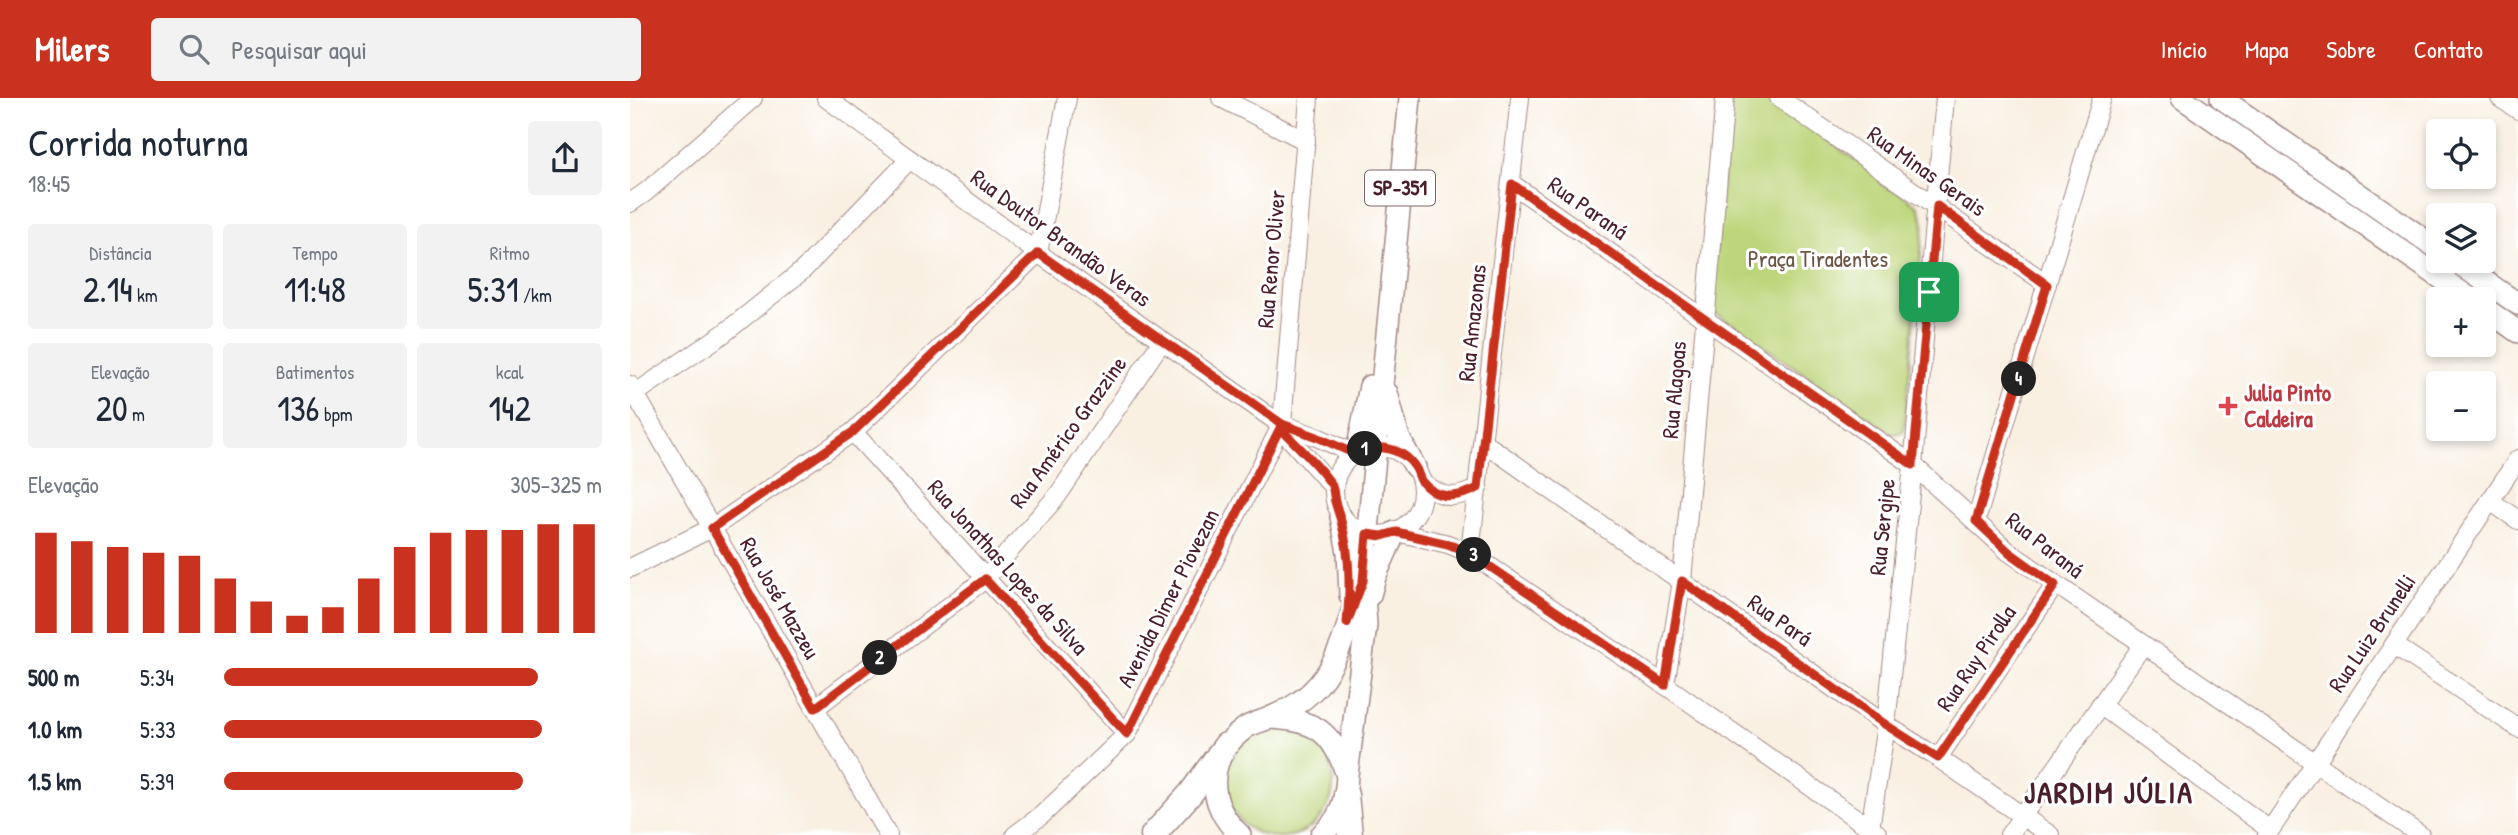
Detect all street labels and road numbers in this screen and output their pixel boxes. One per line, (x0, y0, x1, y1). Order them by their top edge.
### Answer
street label: Rua Minas Gerais (1862, 118, 1993, 223)
street label: Rua Doutor Brandão Veras (965, 162, 1158, 314)
street label: Rua Paraná (1542, 169, 1635, 246)
road number: SP-351 (1365, 170, 1435, 206)
street label: Rua Renor Oliver (1249, 188, 1292, 329)
street label: Rua Amazonas (1450, 263, 1493, 383)
street label: Rua Alagoas (1654, 340, 1693, 440)
street label: Rua Américo Grazzine (1002, 349, 1133, 514)
street label: Rua Jonathas Lopes da Silva (921, 472, 1096, 661)
street label: Rua Sergipe (1861, 477, 1902, 577)
street label: Avenida Dimer Piovezan (1109, 503, 1226, 692)
street label: Rua Paraná (2000, 504, 2091, 585)
street label: Rua José Mazzeu (733, 531, 828, 664)
street label: Rua Luiz Brunelli (2321, 568, 2423, 698)
street label: Rua Pará (1742, 586, 1819, 653)
street label: Rua Ruy Pirolla (1929, 599, 2023, 717)

